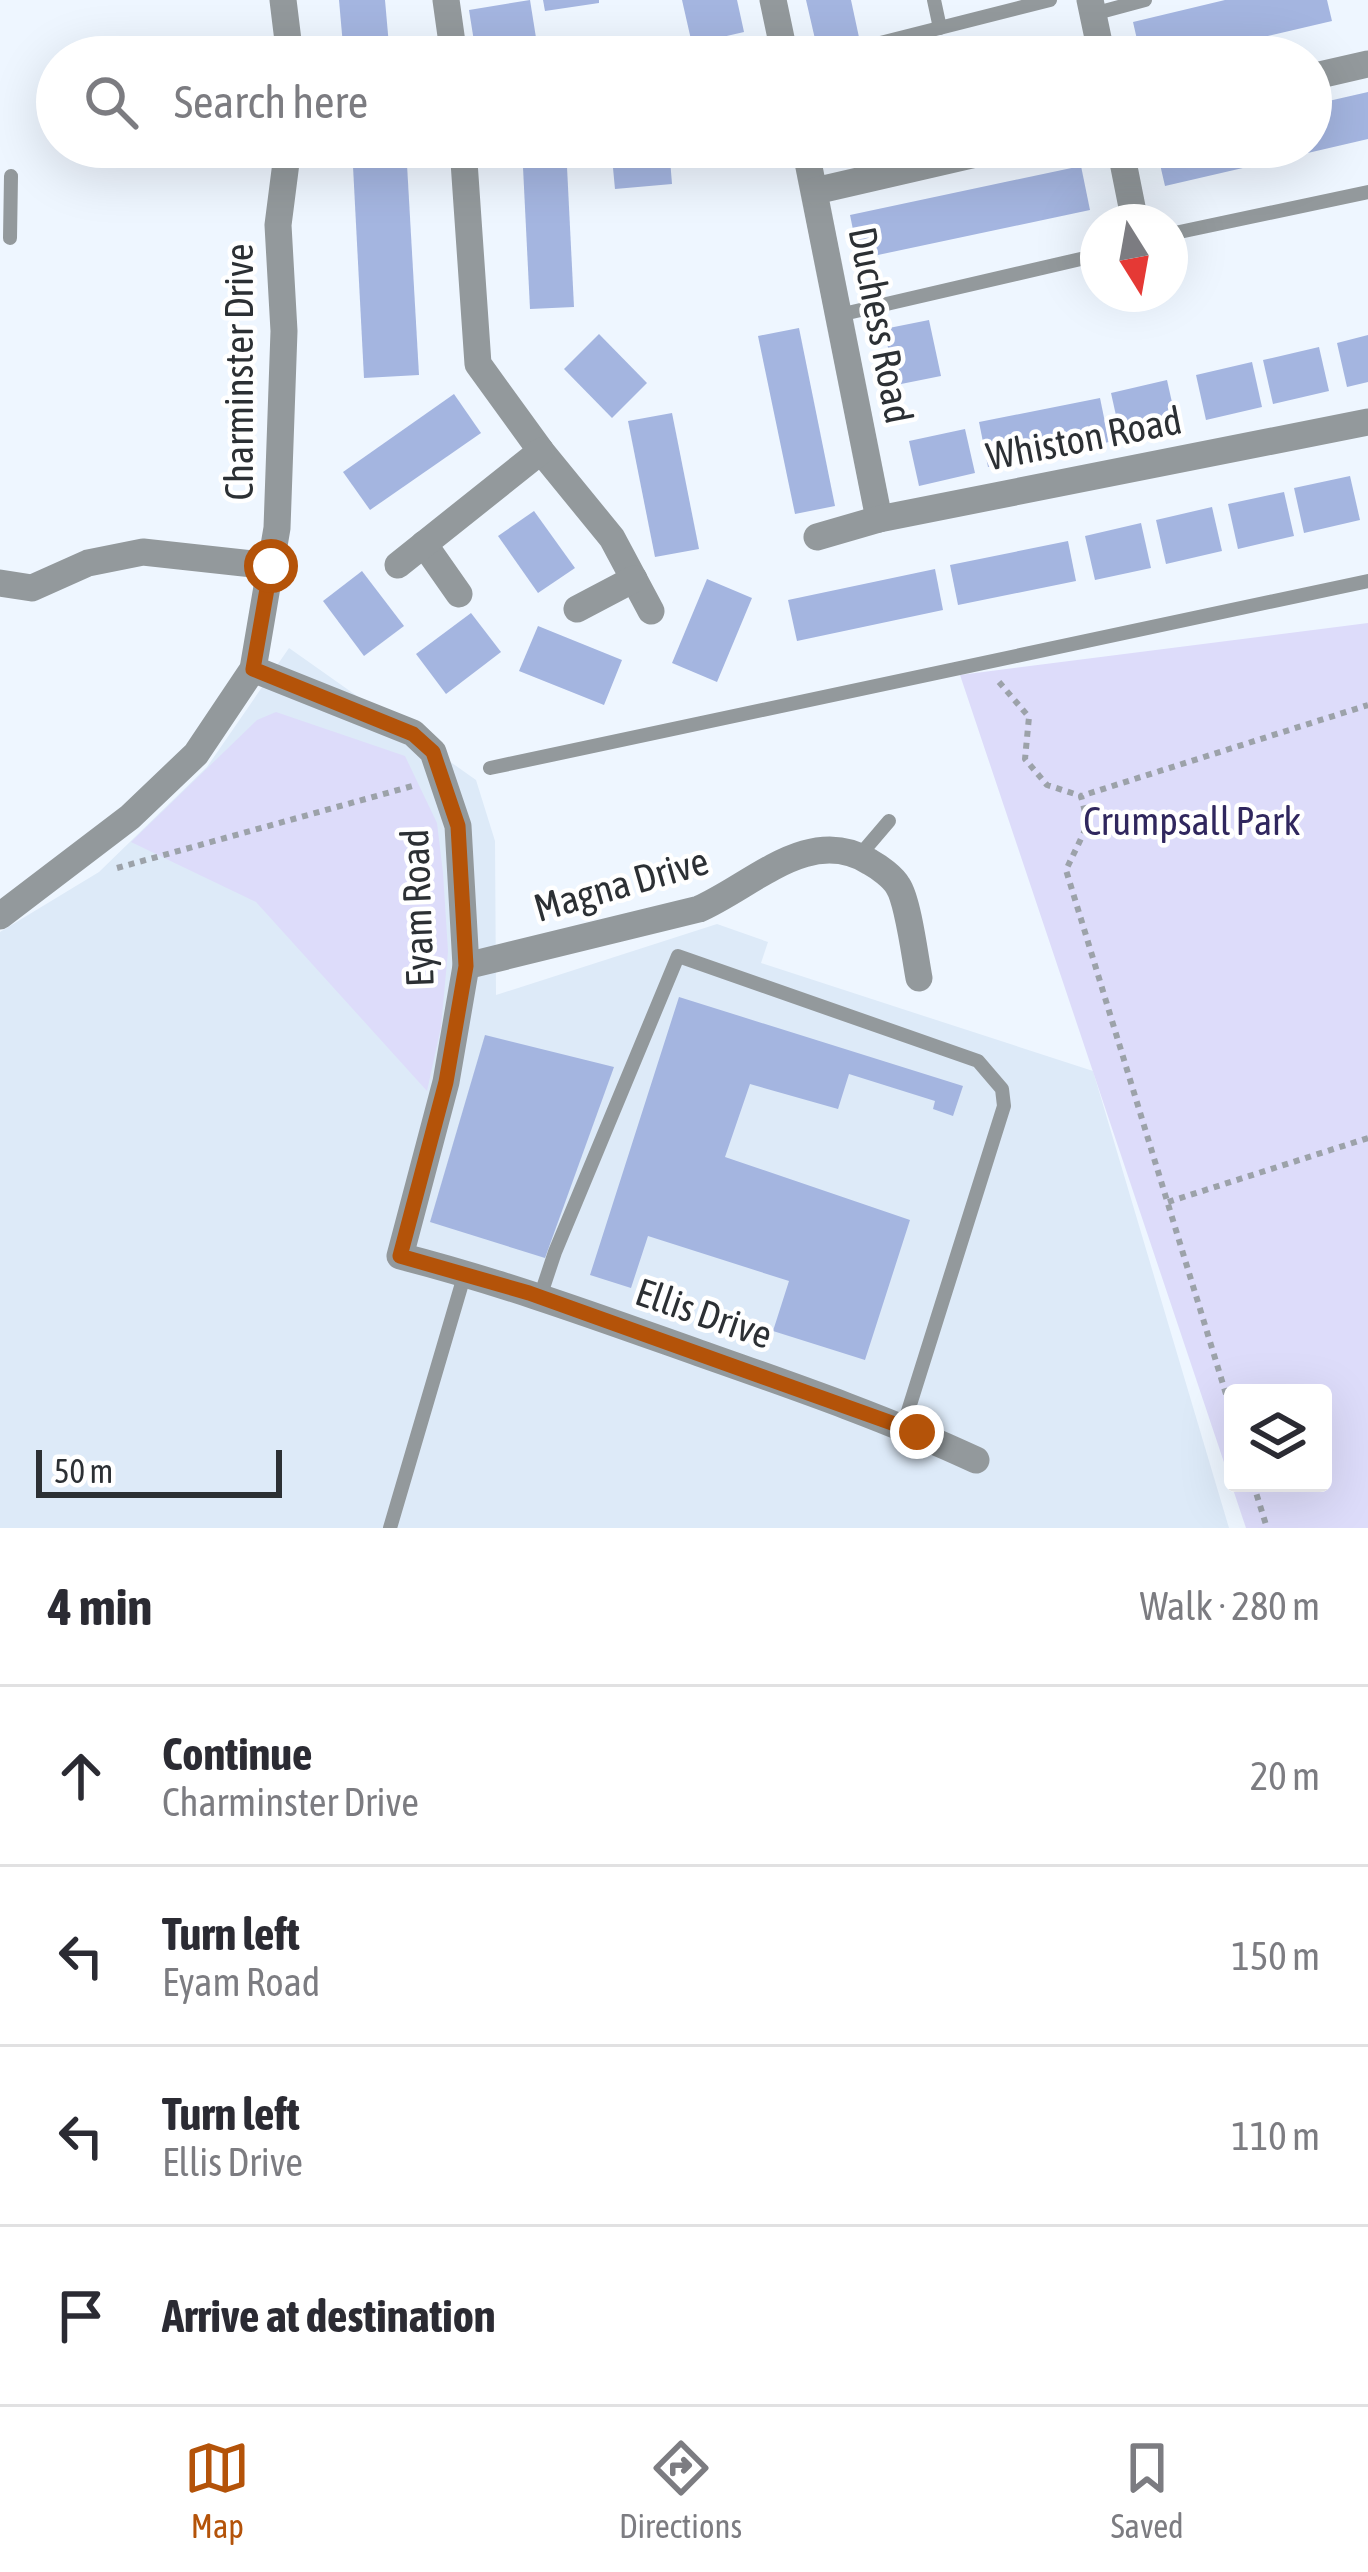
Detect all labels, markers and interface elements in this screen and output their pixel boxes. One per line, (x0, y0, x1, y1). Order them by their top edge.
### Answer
search box (36, 36, 1332, 168)
icon: search (78, 69, 144, 135)
text: Search here (174, 76, 368, 128)
north arrow (1080, 204, 1188, 312)
street label: Duchess Road (840, 223, 922, 427)
street label: Charminster Drive (217, 244, 261, 500)
street label: Whiston Road (983, 398, 1185, 478)
route start (244, 539, 298, 593)
park label: Crumpsall Park (1083, 799, 1301, 843)
street label: Eyam Road (392, 828, 442, 988)
street label: Magna Drive (529, 838, 713, 930)
street label: Ellis Drive (630, 1269, 778, 1357)
map controls (1224, 1384, 1332, 1492)
button: layers (1224, 1384, 1332, 1492)
route end (890, 1405, 944, 1459)
scale bar (36, 1444, 282, 1497)
text: 50 m (54, 1452, 113, 1490)
text: 4 min (48, 1577, 152, 1636)
text: Walk · 280 m (1140, 1584, 1320, 1628)
text: Continue (162, 1728, 313, 1780)
icon: ahead (48, 1743, 114, 1809)
text: 20 m (1250, 1754, 1320, 1798)
text: Charminster Drive (162, 1780, 419, 1824)
text: Turn left (162, 1908, 300, 1960)
icon: left (48, 1923, 114, 1989)
text: 150 m (1232, 1934, 1320, 1978)
text: Eyam Road (162, 1960, 320, 2004)
text: Turn left (162, 2088, 300, 2140)
icon: left (48, 2103, 114, 2169)
text: 110 m (1232, 2114, 1320, 2158)
text: Ellis Drive (162, 2140, 303, 2184)
icon: arrive (48, 2283, 114, 2349)
text: Arrive at destination (162, 2290, 496, 2342)
tab: Map (184, 2435, 250, 2545)
tab: Directions (619, 2435, 742, 2545)
tab: Saved (1111, 2435, 1184, 2545)

